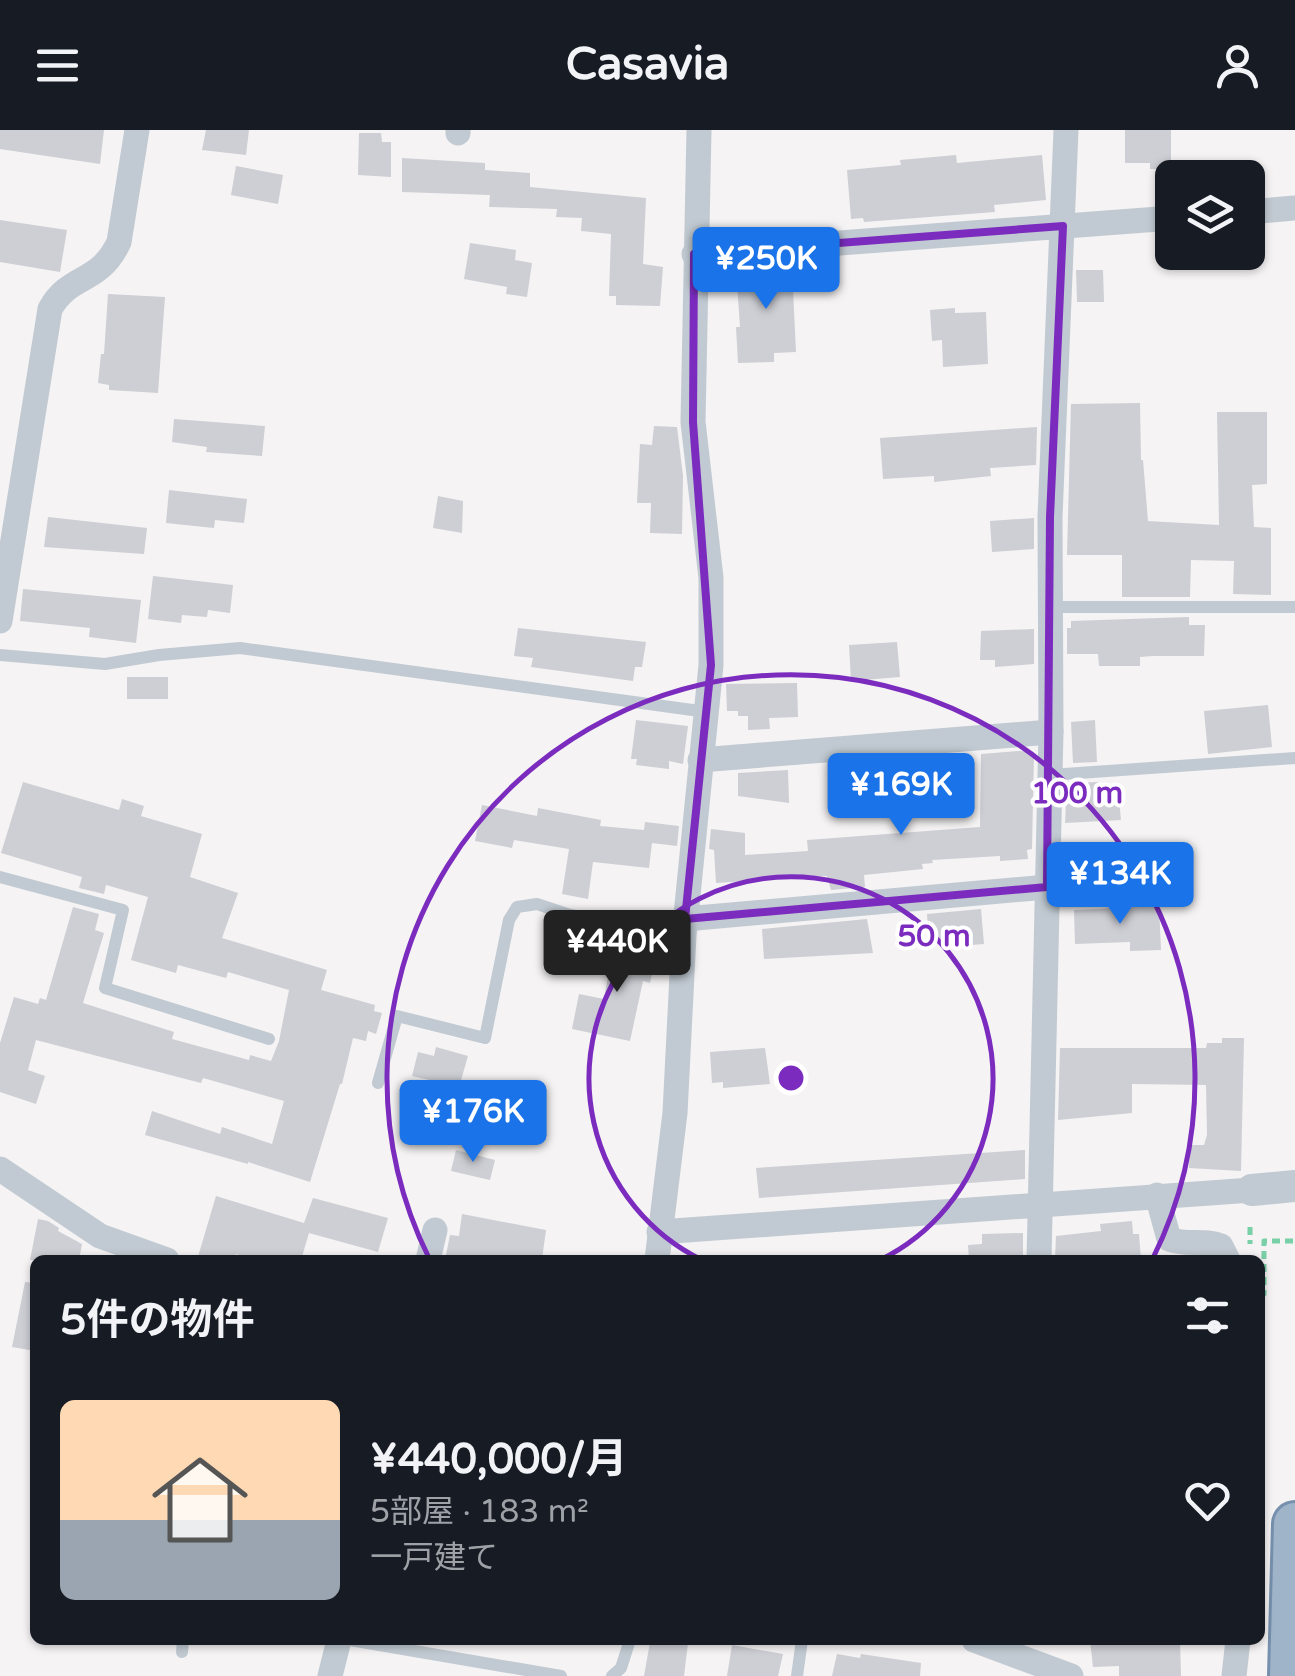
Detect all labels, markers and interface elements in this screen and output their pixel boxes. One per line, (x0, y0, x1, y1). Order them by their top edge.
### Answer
icon: menu (30, 38, 85, 93)
text: Casavia (566, 38, 729, 92)
icon: person (1210, 38, 1265, 93)
map controls (1155, 160, 1265, 270)
button: layers (1155, 160, 1265, 270)
pin: ¥250K (696, 227, 836, 312)
text: ¥250K (715, 240, 817, 278)
pin: ¥169K (831, 753, 971, 838)
text: ¥169K (850, 766, 952, 804)
text: 100 m (1031, 775, 1123, 812)
pin: ¥134K (1050, 842, 1190, 927)
text: ¥134K (1069, 855, 1171, 893)
pin: ¥440K (547, 910, 687, 995)
text: 50 m (897, 918, 971, 955)
text: ¥440K (566, 923, 668, 961)
centre of rings (773, 1060, 809, 1096)
pin: ¥176K (403, 1080, 543, 1165)
text: ¥176K (422, 1093, 524, 1131)
icon: filters (1180, 1288, 1235, 1343)
text: 5件の物件 (60, 1295, 254, 1346)
text: ¥440,000/月 (370, 1434, 627, 1485)
icon: home (140, 1440, 260, 1560)
icon: heart (1180, 1473, 1235, 1528)
text: 5部屋 · 183 m² (370, 1493, 589, 1531)
text: 一戸建て (370, 1539, 498, 1577)

